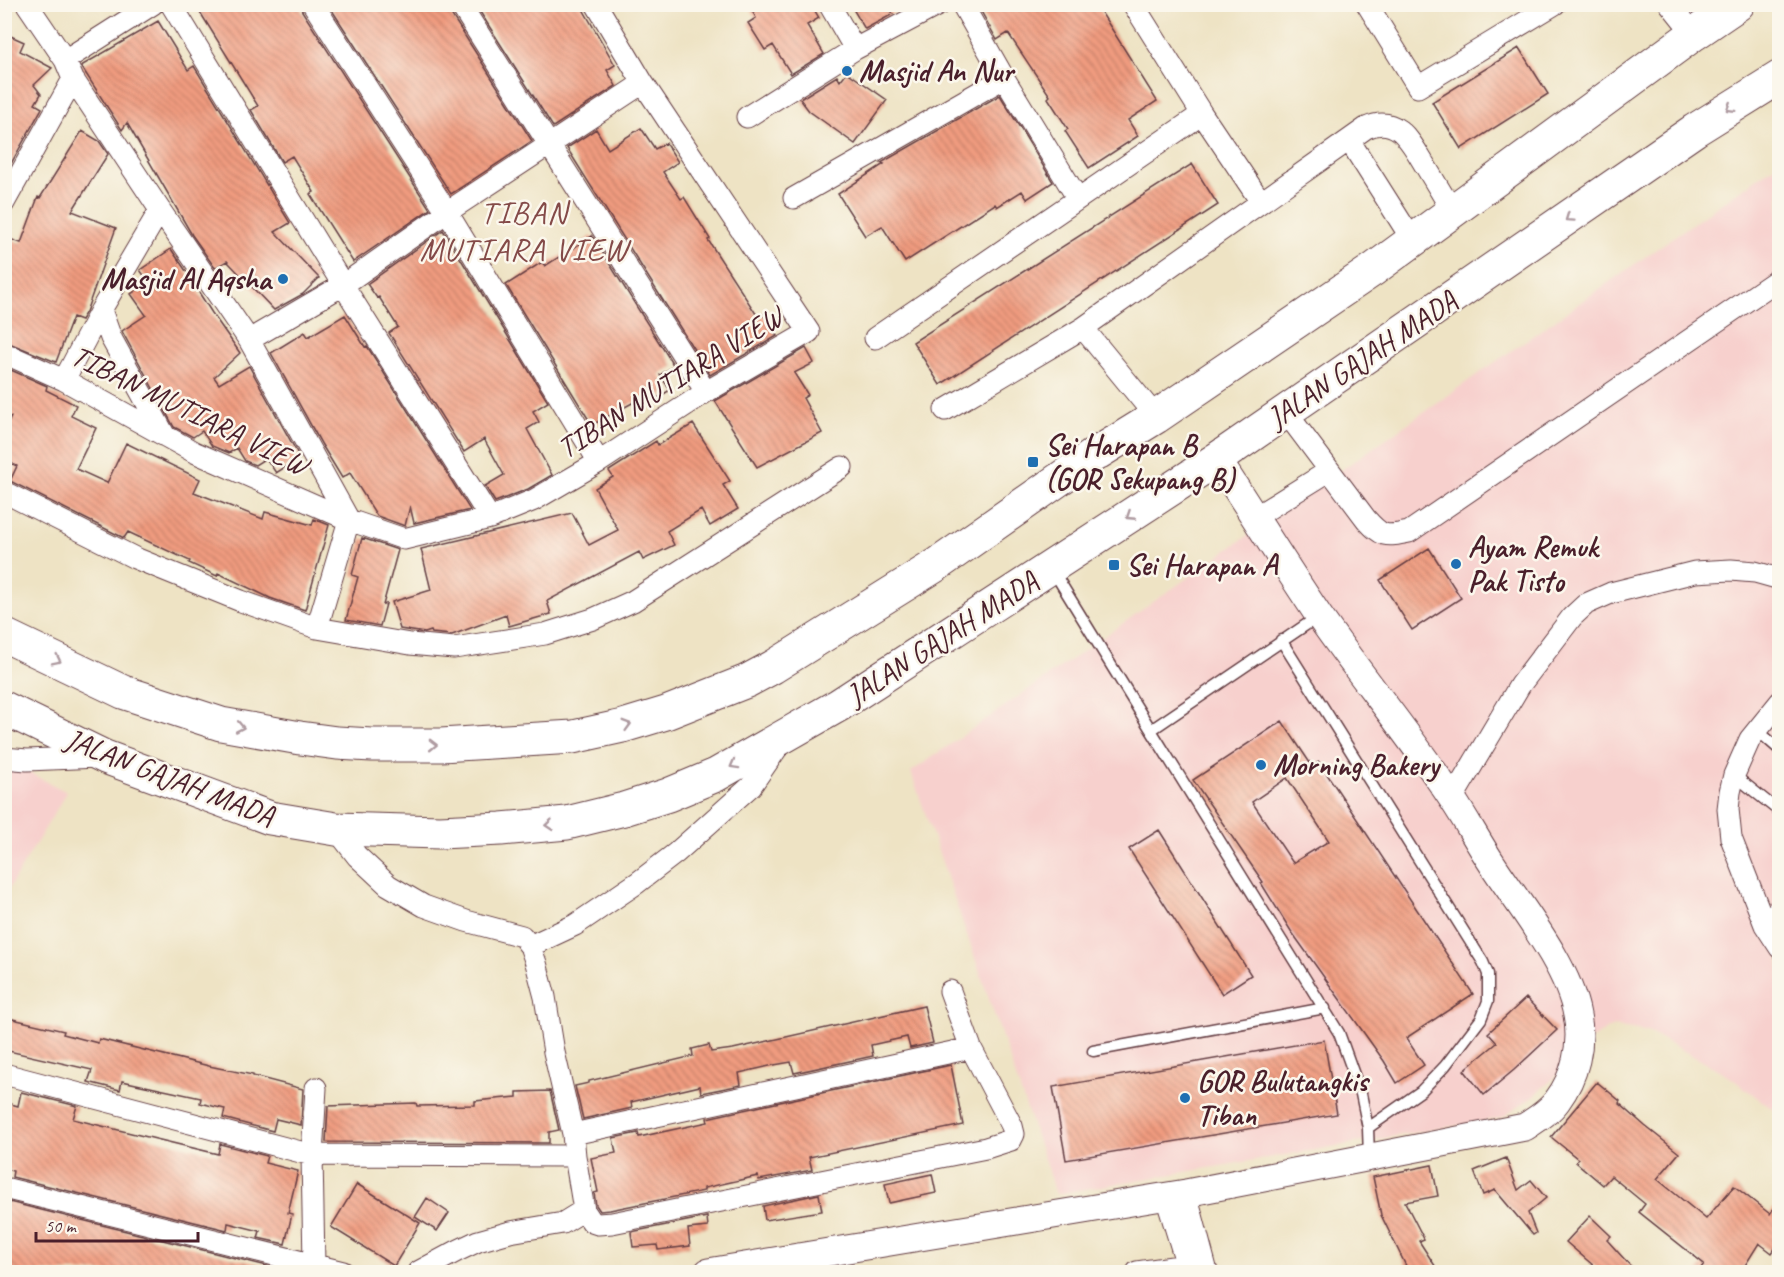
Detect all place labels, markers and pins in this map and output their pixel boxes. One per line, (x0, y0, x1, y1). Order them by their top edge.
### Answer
place label: Masjid An Nur (859, 52, 1016, 90)
marker: Masjid An Nur (840, 64, 854, 78)
place label: Masjid Al Aqsha (101, 260, 274, 298)
marker: Masjid Al Aqsha (276, 272, 290, 286)
place label: Sei Harapan B (GOR Sekupang B) (1045, 426, 1237, 498)
marker: Sei Harapan B (GOR Sekupang B) (1026, 455, 1040, 469)
place label: Ayam Remuk Pak Tisto (1468, 528, 1600, 600)
place label: Sei Harapan A (1126, 546, 1280, 584)
marker: Ayam Remuk Pak Tisto (1449, 557, 1463, 571)
marker: Sei Harapan A (1107, 558, 1121, 572)
place label: Morning Bakery (1273, 746, 1441, 784)
marker: Morning Bakery (1254, 758, 1268, 772)
place label: GOR Bulutangkis Tiban (1197, 1062, 1371, 1134)
marker: GOR Bulutangkis Tiban (1178, 1091, 1192, 1105)

